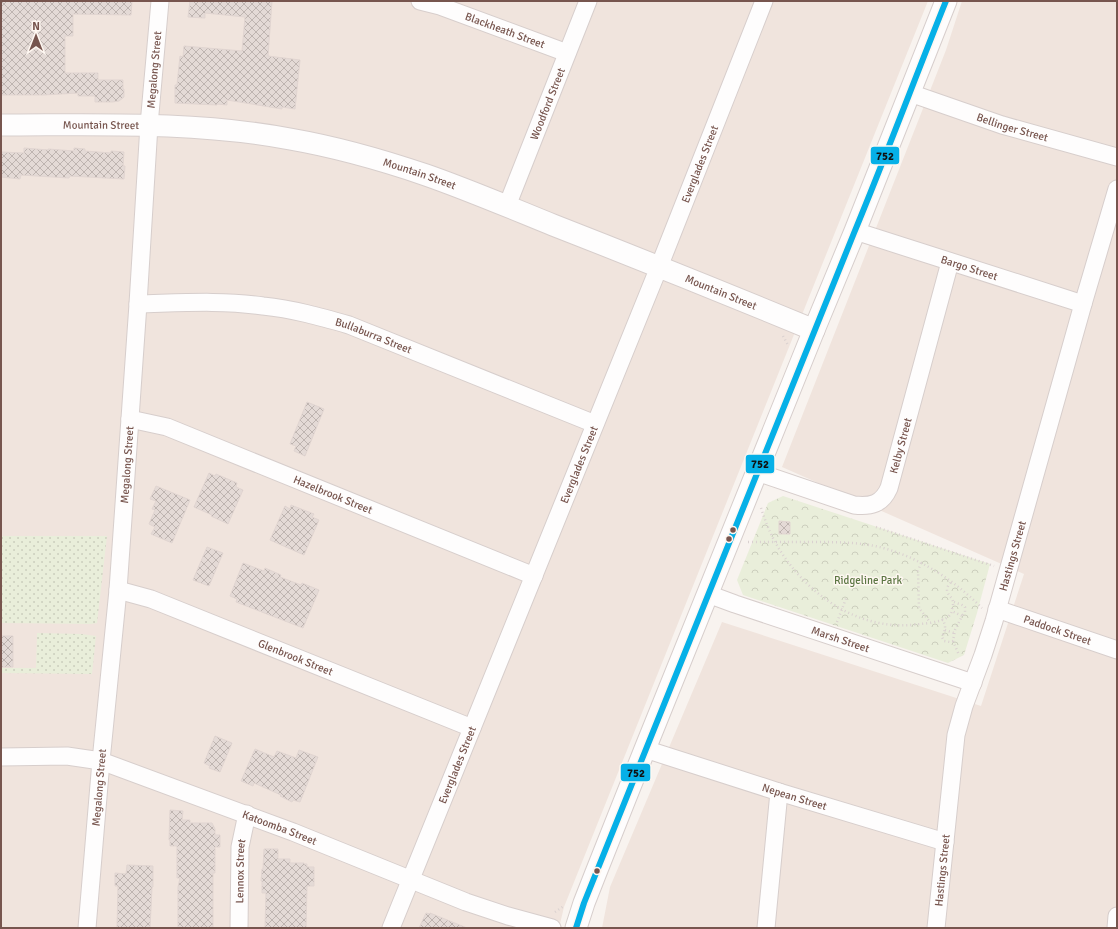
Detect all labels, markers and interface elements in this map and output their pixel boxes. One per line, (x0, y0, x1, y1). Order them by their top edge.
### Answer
street label: Blackheath Street (463, 10, 547, 51)
north arrow (16, 16, 56, 56)
text: N (32, 20, 40, 33)
street label: Megalong Street (145, 30, 164, 109)
street label: Woodford Street (528, 66, 568, 142)
street label: Bellinger Street (975, 111, 1050, 145)
street label: Mountain Street (63, 119, 139, 132)
street label: Everglades Street (679, 123, 721, 205)
line badge: 752 (870, 146, 900, 165)
text: 752 (876, 150, 894, 163)
street label: Mountain Street (381, 156, 458, 192)
street label: Bargo Street (939, 253, 999, 283)
street label: Mountain Street (683, 272, 759, 313)
street label: Bullaburra Street (334, 315, 414, 357)
street label: Kelby Street (887, 416, 915, 475)
street label: Everglades Street (558, 424, 601, 505)
street label: Megalong Street (118, 425, 136, 504)
line badge: 752 (745, 454, 775, 474)
text: 752 (751, 458, 769, 471)
street label: Hazelbrook Street (291, 473, 374, 517)
street label: Hastings Street (997, 519, 1029, 593)
unlabelled marker (728, 525, 738, 535)
unlabelled marker (724, 534, 734, 544)
park label: Ridgeline Park (834, 574, 902, 587)
street label: Paddock Street (1022, 613, 1093, 648)
street label: Marsh Street (810, 624, 871, 655)
street label: Glenbrook Street (256, 637, 335, 678)
street label: Everglades Street (436, 724, 479, 806)
street label: Megalong Street (90, 748, 109, 827)
line badge: 752 (620, 763, 651, 782)
text: 752 (627, 767, 645, 780)
street label: Nepean Street (760, 781, 829, 813)
street label: Katoomba Street (241, 808, 319, 848)
street label: Hastings Street (932, 833, 953, 907)
street label: Lennox Street (233, 837, 249, 903)
unlabelled marker (592, 866, 602, 876)

